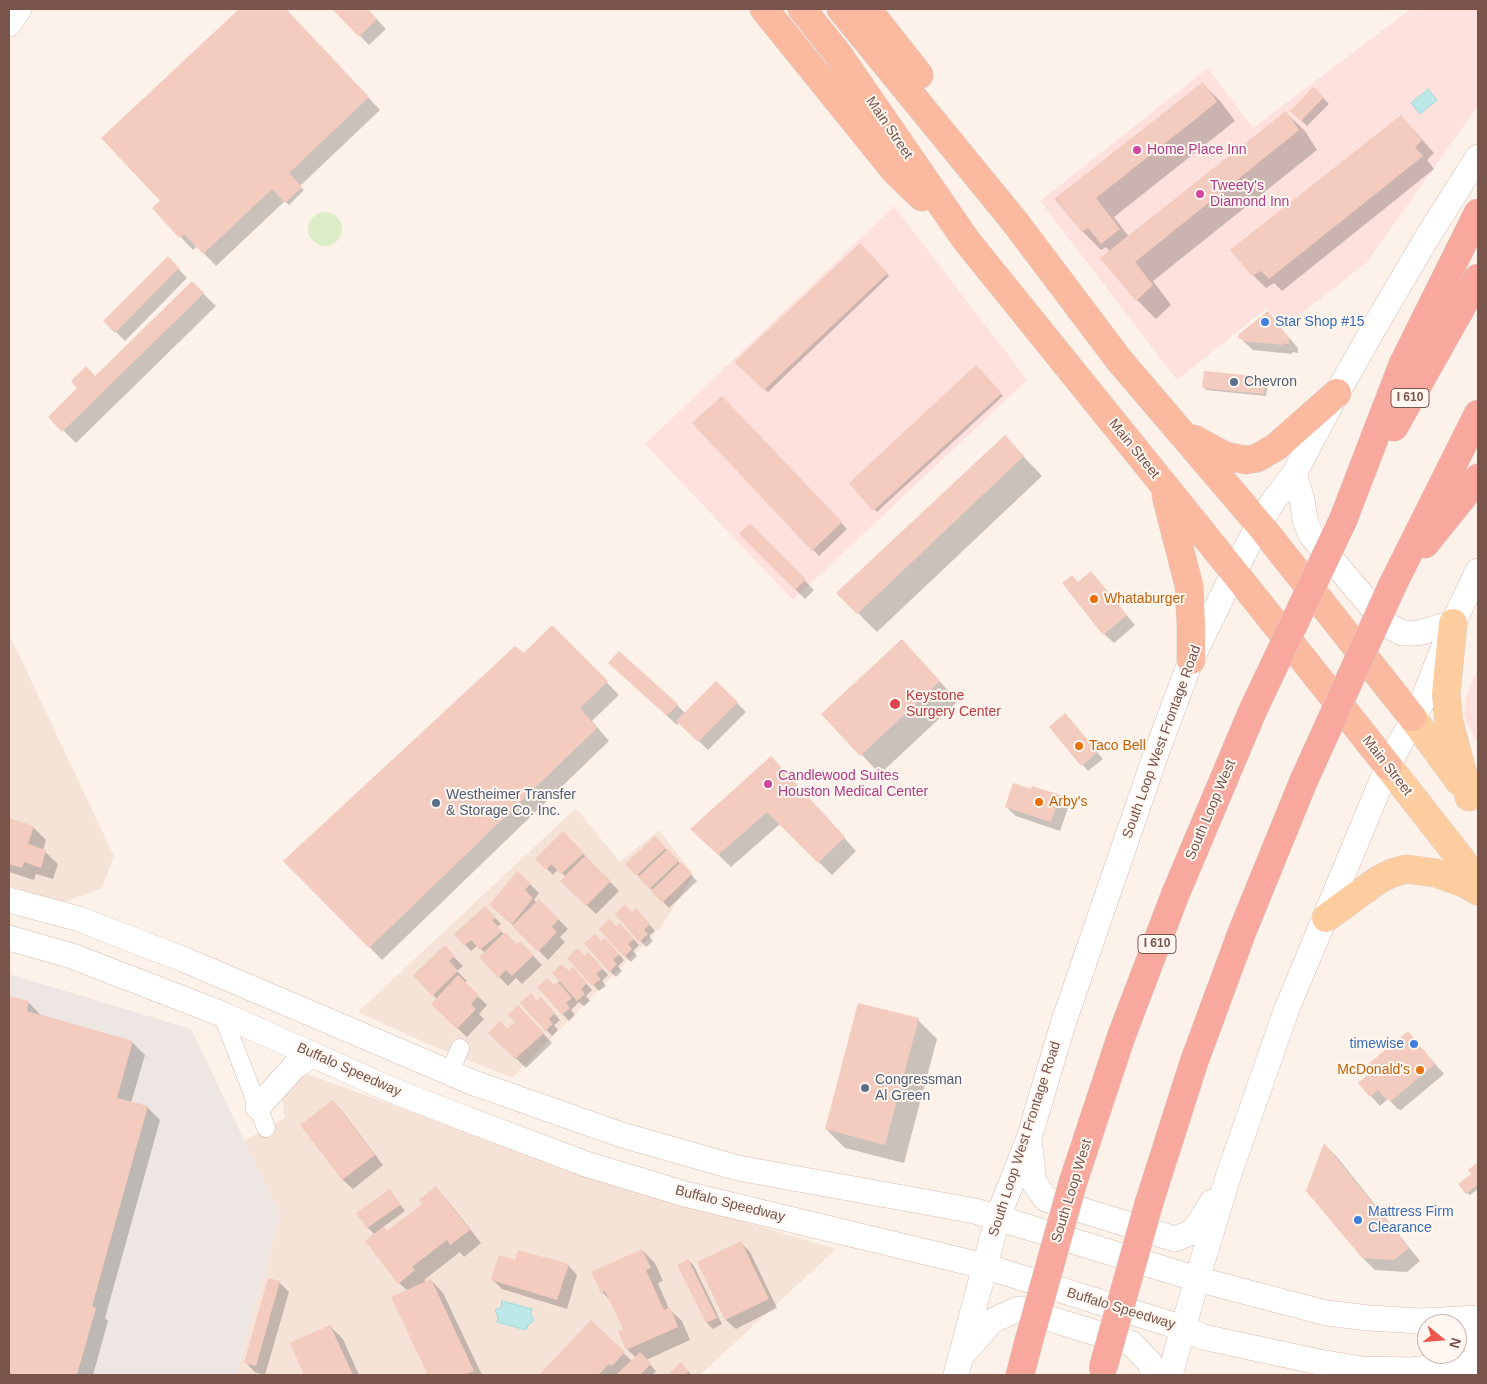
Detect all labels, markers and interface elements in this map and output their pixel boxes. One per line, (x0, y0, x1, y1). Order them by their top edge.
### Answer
street label: Main Street (862, 94, 916, 162)
place label: Home Place Inn (1147, 142, 1247, 158)
marker: Home Place Inn (1131, 144, 1143, 156)
place label: Tweety's Diamond Inn (1210, 178, 1289, 210)
marker: Tweety's Diamond Inn (1194, 188, 1206, 200)
place label: Star Shop #15 (1275, 314, 1365, 330)
marker: Star Shop #15 (1259, 316, 1271, 328)
place label: Chevron (1244, 374, 1297, 390)
marker: Chevron (1228, 376, 1240, 388)
road number: I 610 (1391, 388, 1429, 408)
street label: Main Street (1105, 416, 1163, 482)
place label: Whataburger (1104, 591, 1185, 607)
marker: Whataburger (1088, 593, 1100, 605)
street label: South Loop West Frontage Road (1119, 643, 1205, 841)
place label: Keystone Surgery Center (906, 688, 1001, 720)
marker: Keystone Surgery Center (888, 697, 902, 711)
street label: Main Street (1358, 733, 1416, 799)
place label: Taco Bell (1089, 738, 1146, 754)
marker: Taco Bell (1073, 740, 1085, 752)
street label: South Loop West (1182, 757, 1240, 863)
place label: Candlewood Suites Houston Medical Center (778, 768, 928, 800)
marker: Candlewood Suites Houston Medical Center (762, 778, 774, 790)
place label: Westheimer Transfer & Storage Co. Inc. (446, 787, 576, 820)
place label: Arby's (1049, 794, 1087, 810)
marker: Arby's (1033, 796, 1045, 808)
marker: Westheimer Transfer & Storage Co. Inc. (430, 797, 442, 809)
road number: I 610 (1138, 934, 1176, 954)
place label: timewise (1350, 1036, 1404, 1052)
marker: timewise (1408, 1038, 1420, 1050)
street label: Buffalo Speedway (294, 1039, 404, 1101)
street label: South Loop West Frontage Road (985, 1039, 1065, 1239)
place label: McDonald's (1337, 1062, 1410, 1078)
marker: McDonald's (1414, 1064, 1426, 1076)
place label: Congressman Al Green (875, 1072, 962, 1104)
marker: Congressman Al Green (859, 1082, 871, 1094)
street label: South Loop West (1048, 1137, 1096, 1245)
street label: Buffalo Speedway (673, 1182, 787, 1226)
place label: Mattress Firm Clearance (1368, 1204, 1454, 1236)
marker: Mattress Firm Clearance (1352, 1214, 1364, 1226)
street label: Buffalo Speedway (1065, 1285, 1177, 1333)
north arrow (1417, 1314, 1467, 1364)
text: N (1446, 1336, 1465, 1350)

